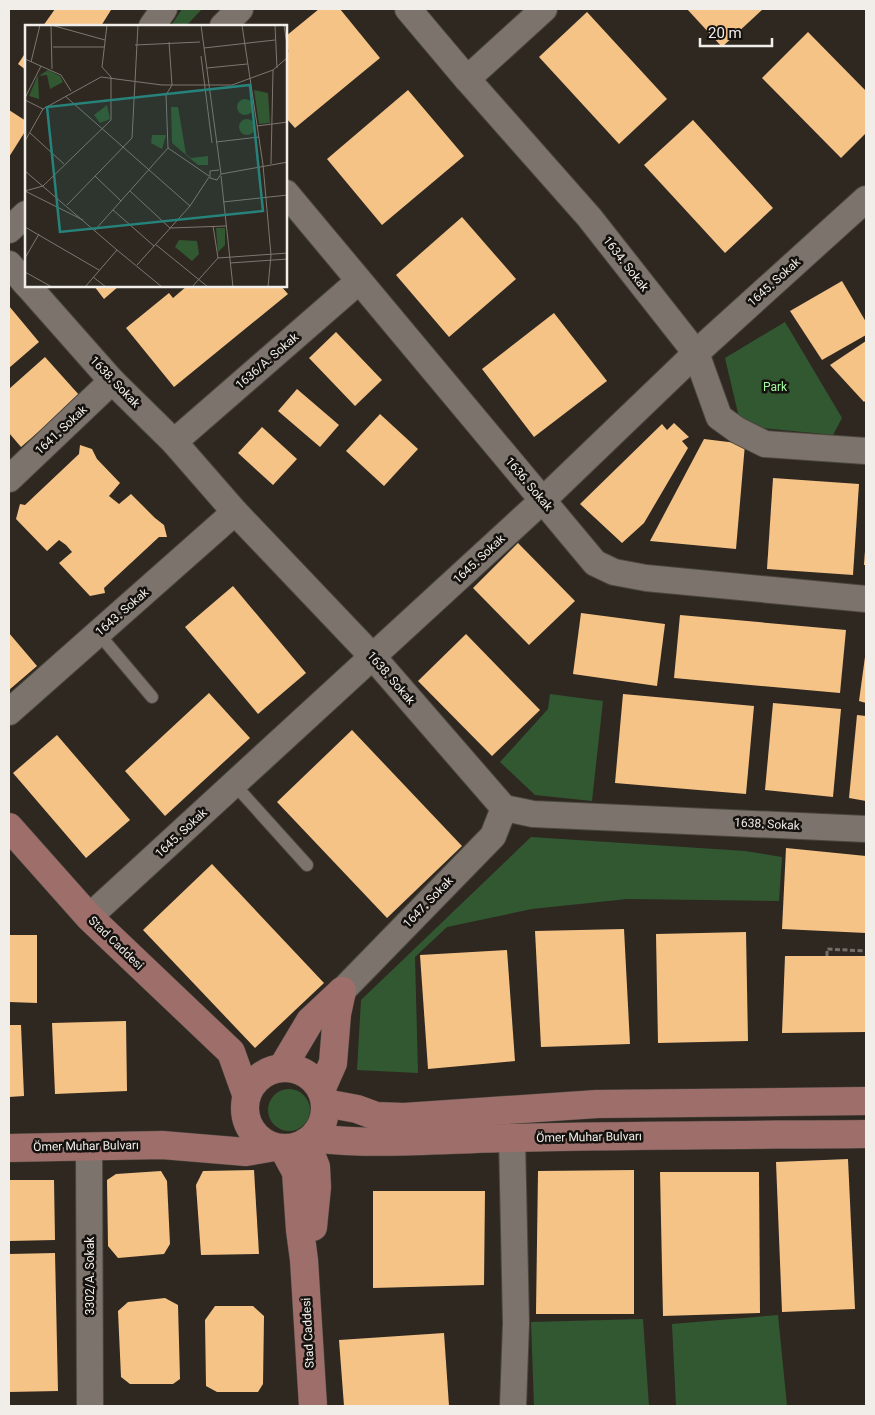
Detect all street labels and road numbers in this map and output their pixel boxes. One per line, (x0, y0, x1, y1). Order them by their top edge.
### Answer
street label: 1634. Sokak (600, 234, 652, 295)
street label: 1645. Sokak (745, 254, 804, 309)
street label: 1636/A. Sokak (233, 329, 302, 392)
street label: 1638. Sokak (87, 353, 144, 411)
street label: 1641. Sokak (32, 402, 90, 458)
street label: 1636. Sokak (502, 454, 556, 514)
street label: 1645. Sokak (450, 531, 508, 587)
street label: 1643. Sokak (93, 585, 152, 639)
street label: 1638. Sokak (364, 649, 418, 708)
street label: 1645. Sokak (152, 805, 210, 861)
street label: 1638. Sokak (734, 815, 801, 833)
street label: 1647. Sokak (400, 873, 457, 931)
street label: Stad Caddesi (86, 913, 146, 973)
street label: Ömer Muhar Bulvarı (536, 1128, 642, 1145)
street label: Ömer Muhar Bulvarı (33, 1137, 139, 1154)
street label: 3302/A. Sokak (83, 1236, 97, 1315)
street label: Stad Caddesi (299, 1297, 317, 1369)

